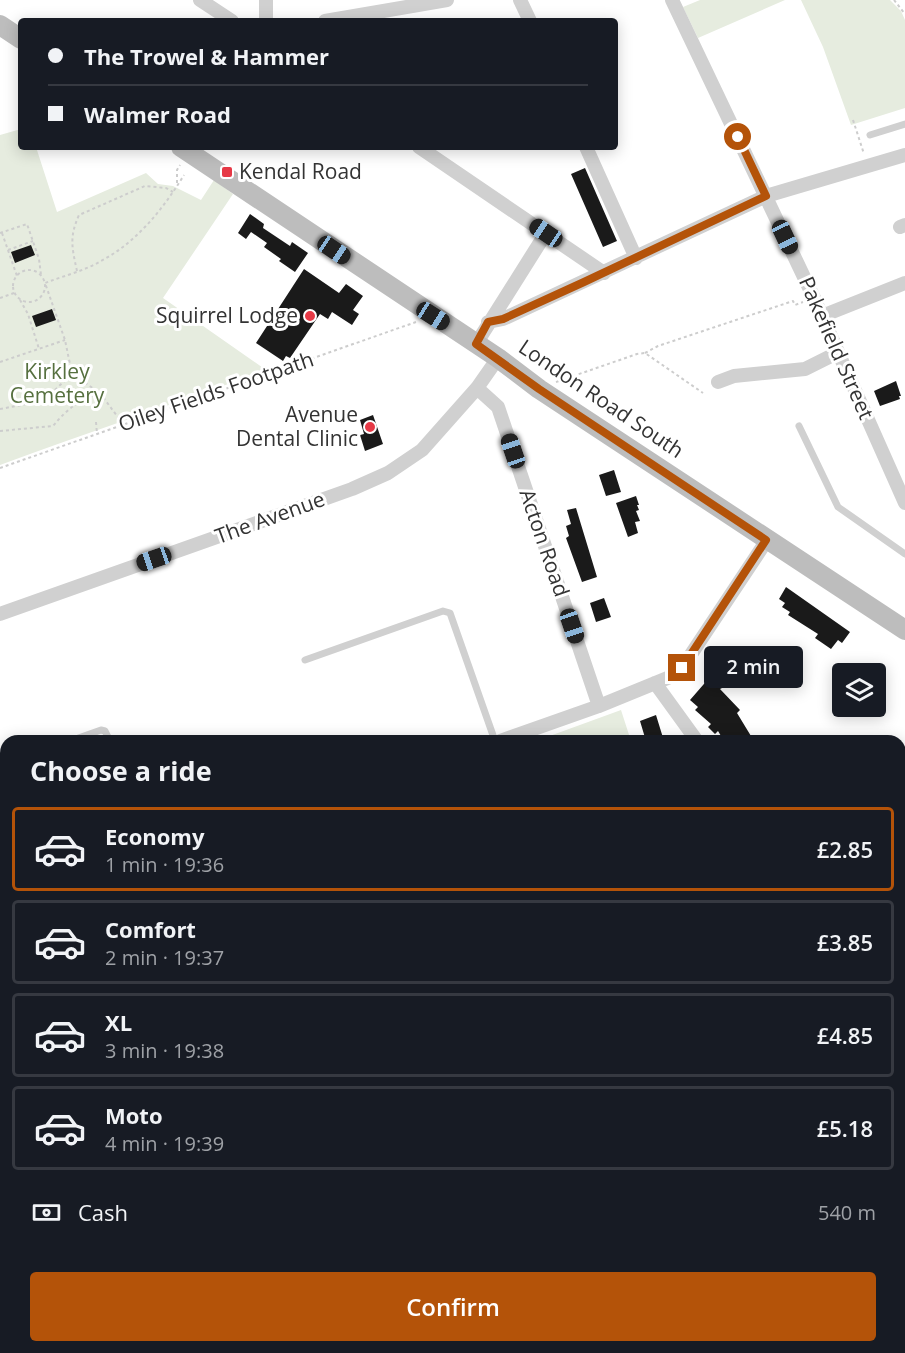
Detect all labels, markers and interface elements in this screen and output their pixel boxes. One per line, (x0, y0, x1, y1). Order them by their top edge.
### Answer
text: The Trowel & Hammer (84, 41, 329, 71)
text: Walmer Road (84, 99, 231, 129)
route start (724, 123, 751, 150)
place label: Kendal Road (239, 157, 362, 185)
marker: Kendal Road (220, 165, 234, 179)
car (526, 215, 566, 251)
car (769, 217, 801, 257)
car (314, 232, 354, 268)
street label: Pakefield Street (793, 272, 881, 423)
car (413, 299, 453, 333)
place label: Squirrel Lodge (156, 301, 298, 329)
marker: Squirrel Lodge (303, 309, 317, 323)
street label: London Road South (514, 333, 689, 464)
street label: Oiley Fields Footpath (114, 344, 317, 438)
park label: Kirkley Cemetery (10, 357, 105, 409)
place label: Avenue Dental Clinic (236, 400, 358, 452)
marker: Avenue Dental Clinic (363, 420, 377, 434)
car (499, 431, 527, 471)
street label: The Avenue (211, 484, 328, 550)
street label: Acton Road (513, 485, 576, 600)
car (134, 545, 174, 573)
car (558, 606, 586, 646)
callout: 2 min (703, 647, 802, 689)
text: 2 min (727, 653, 781, 680)
route end (668, 654, 695, 681)
map controls (832, 663, 886, 717)
button: layers (832, 663, 886, 717)
text: Choose a ride (30, 752, 212, 789)
text: Economy (105, 821, 204, 851)
icon: car (33, 822, 87, 876)
text: £2.85 (817, 834, 873, 864)
text: 1 min · 19:36 (105, 851, 224, 878)
text: Comfort (105, 914, 196, 944)
icon: car (33, 915, 87, 969)
text: £3.85 (817, 927, 873, 957)
text: 2 min · 19:37 (105, 944, 224, 971)
text: XL (105, 1007, 132, 1037)
icon: car (33, 1008, 87, 1062)
text: £4.85 (817, 1020, 873, 1050)
text: 3 min · 19:38 (105, 1037, 224, 1064)
text: Moto (105, 1100, 163, 1130)
icon: car (33, 1101, 87, 1155)
text: £5.18 (817, 1113, 873, 1143)
text: 4 min · 19:39 (105, 1130, 224, 1157)
icon: cash (30, 1196, 63, 1229)
text: Cash (78, 1197, 128, 1227)
text: 540 m (818, 1199, 876, 1226)
button: Confirm (30, 1272, 876, 1341)

